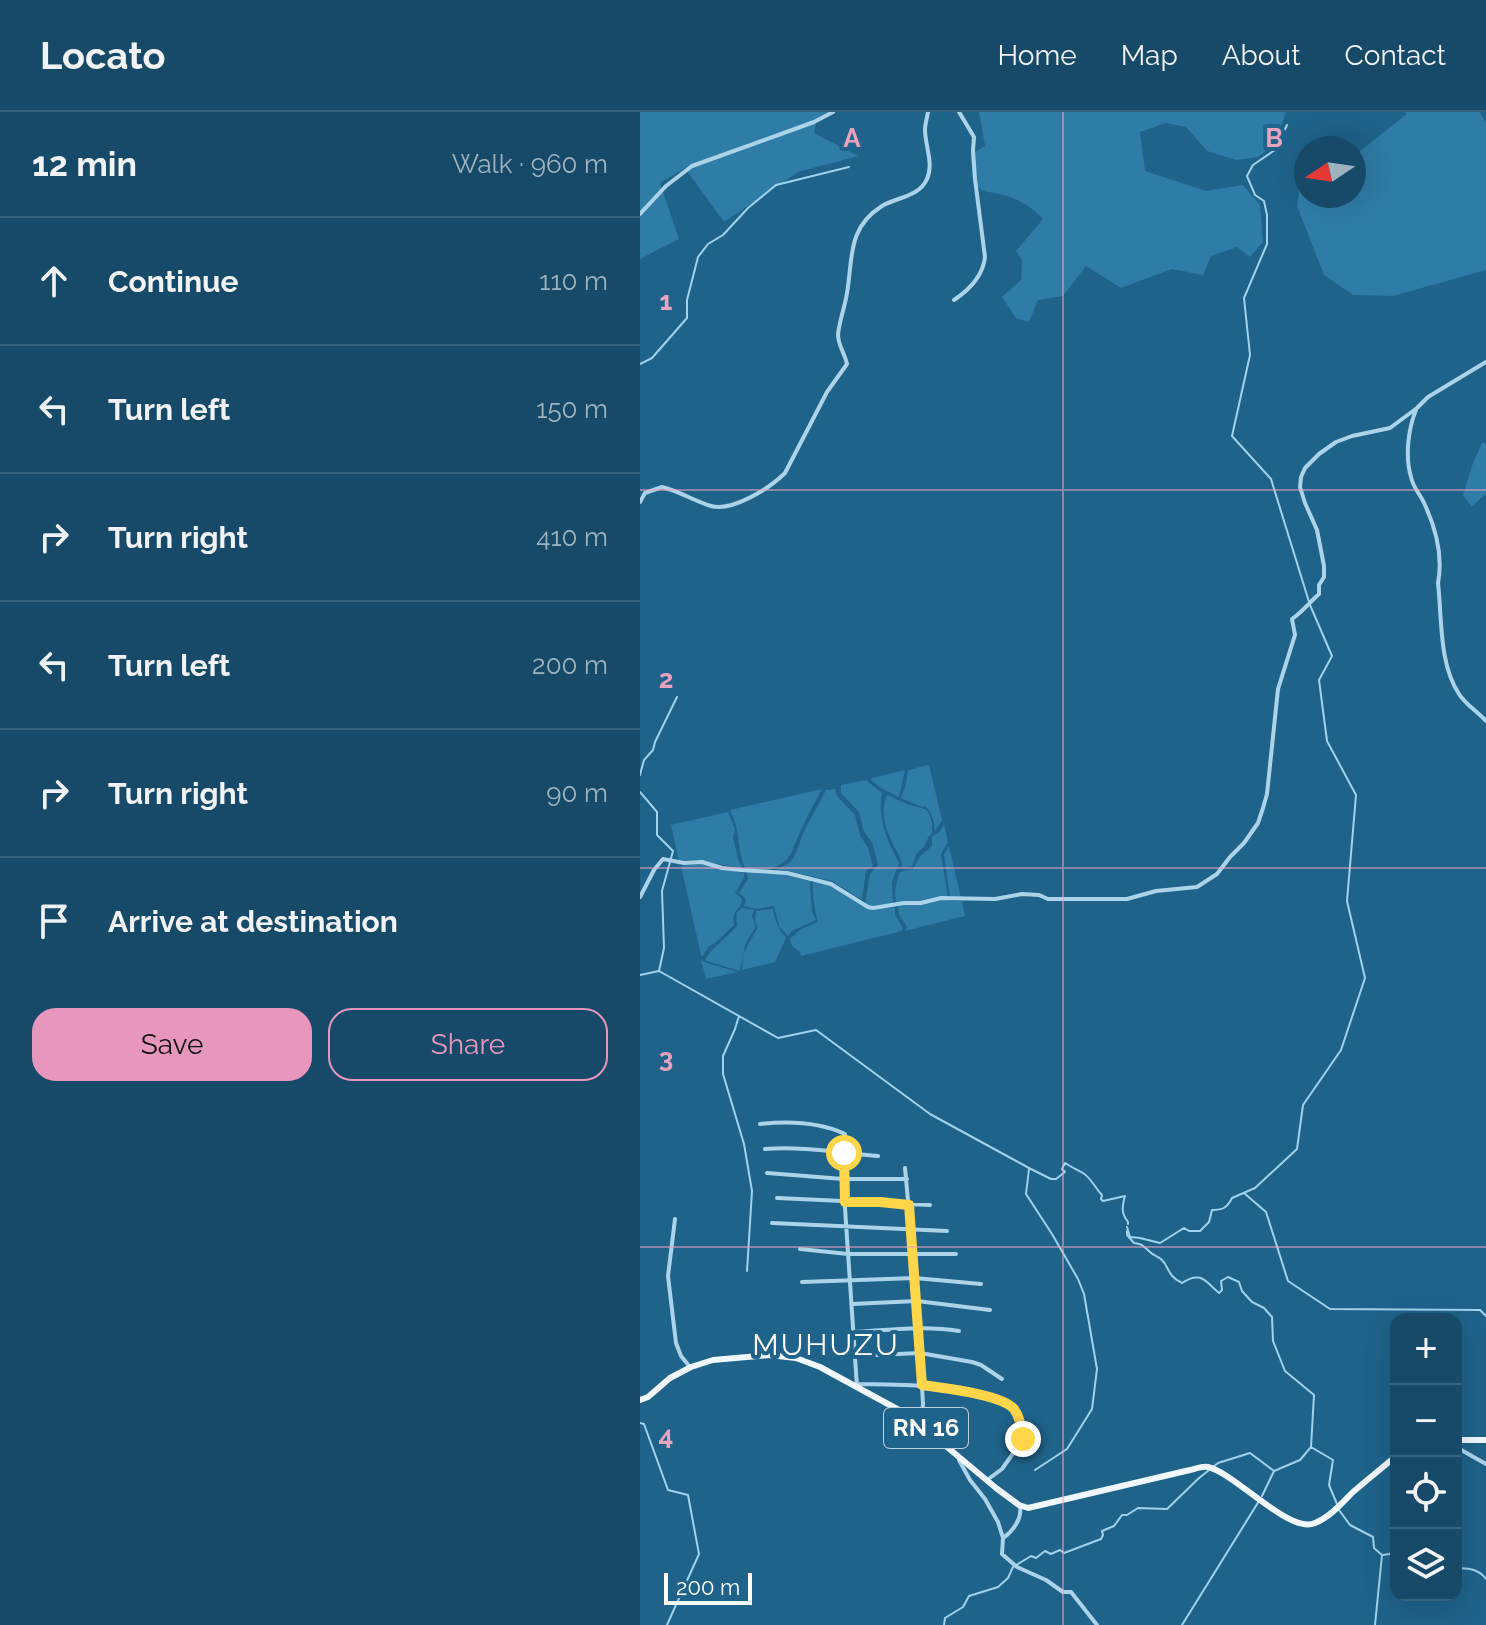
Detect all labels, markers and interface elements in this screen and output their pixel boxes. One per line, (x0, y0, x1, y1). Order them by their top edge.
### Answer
text: Locato (40, 33, 166, 78)
text: Home (997, 39, 1077, 72)
text: Map (1121, 39, 1178, 72)
text: About (1222, 39, 1301, 72)
text: Contact (1345, 39, 1446, 72)
text: A (843, 123, 861, 153)
text: B (1265, 123, 1283, 153)
north arrow (1294, 136, 1366, 208)
text: 12 min (32, 144, 137, 184)
text: Walk · 960 m (452, 149, 608, 179)
icon: ahead (32, 259, 76, 303)
text: Continue (108, 264, 239, 299)
text: 110 m (539, 266, 608, 296)
text: 1 (660, 286, 673, 316)
icon: left (32, 387, 76, 431)
text: Turn left (108, 392, 230, 427)
text: 150 m (536, 394, 608, 424)
icon: right (32, 515, 76, 559)
text: Turn right (108, 520, 248, 555)
text: 410 m (536, 522, 608, 552)
icon: left (32, 643, 76, 687)
text: Turn left (108, 648, 230, 683)
text: 200 m (532, 650, 608, 680)
text: 2 (659, 664, 673, 694)
icon: right (32, 771, 76, 815)
text: Turn right (108, 776, 248, 811)
text: 90 m (546, 778, 608, 808)
icon: arrive (32, 899, 76, 943)
text: Arrive at destination (108, 904, 398, 939)
button: Save (32, 1008, 312, 1081)
button: Share (328, 1008, 608, 1081)
text: 3 (659, 1043, 673, 1073)
route start (826, 1135, 862, 1171)
map controls (1390, 1313, 1462, 1601)
button: + (1390, 1313, 1462, 1385)
district label: MUHUZU (752, 1327, 900, 1362)
button: − (1390, 1385, 1462, 1457)
road number: RN 16 (884, 1408, 968, 1448)
text: 4 (659, 1421, 673, 1451)
route end (1005, 1421, 1041, 1457)
button: locate (1390, 1457, 1462, 1529)
button: layers (1390, 1529, 1462, 1601)
scale bar (664, 1569, 752, 1605)
text: 200 m (676, 1574, 740, 1600)

